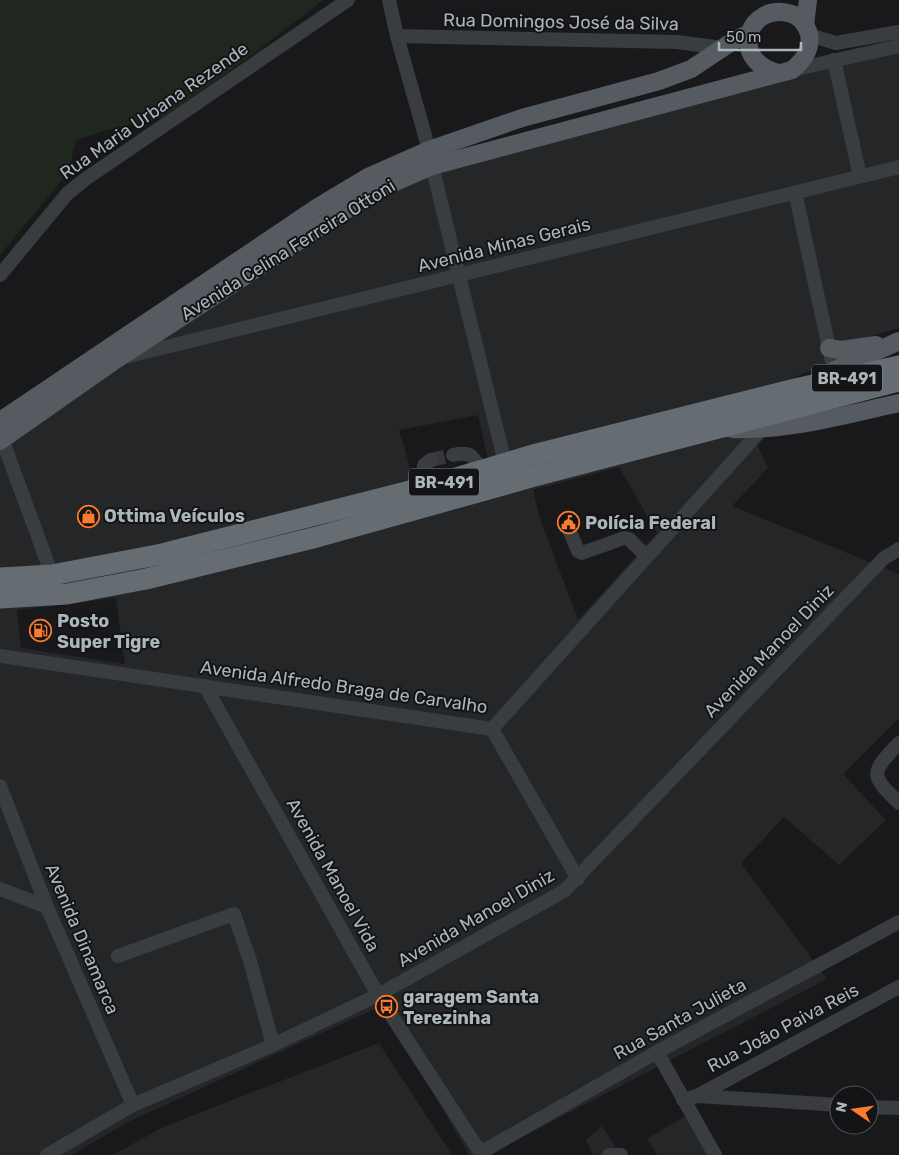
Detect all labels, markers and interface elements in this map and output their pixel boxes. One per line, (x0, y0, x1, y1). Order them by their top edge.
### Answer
street label: Rua Domingos José da Silva (443, 9, 679, 35)
scale bar (719, 20, 802, 52)
text: 50 m (726, 28, 761, 46)
street label: Rua Maria Urbana Rezende (56, 38, 252, 184)
street label: Avenida Celina Ferreira Ottoni (177, 175, 399, 325)
street label: Avenida Minas Gerais (415, 213, 593, 277)
road number: BR-491 (812, 364, 882, 392)
road number: BR-491 (409, 468, 479, 496)
shop icon: Ottima Veículos (76, 504, 100, 528)
place label: Ottima Veículos (104, 505, 245, 527)
public building icon: Polícia Federal (557, 511, 581, 535)
place label: Polícia Federal (585, 512, 716, 534)
street label: Avenida Manoel Diniz (700, 580, 838, 722)
place label: Posto Super Tigre (57, 610, 161, 653)
fuel station icon: Posto Super Tigre (29, 619, 53, 643)
street label: Avenida Alfredo Braga de Carvalho (199, 656, 489, 718)
street label: Avenida Manoel Vida (282, 794, 384, 956)
street label: Avenida Dinamarca (40, 860, 124, 1018)
street label: Avenida Manoel Diniz (394, 864, 558, 972)
street label: Rua Santa Julieta (610, 973, 750, 1065)
street label: Rua João Paiva Reis (704, 979, 862, 1077)
place label: garagem Santa Terezinha (403, 986, 539, 1029)
bus stop icon: garagem Santa Terezinha (375, 995, 399, 1019)
north arrow (829, 1085, 879, 1135)
text: N (832, 1100, 851, 1114)

